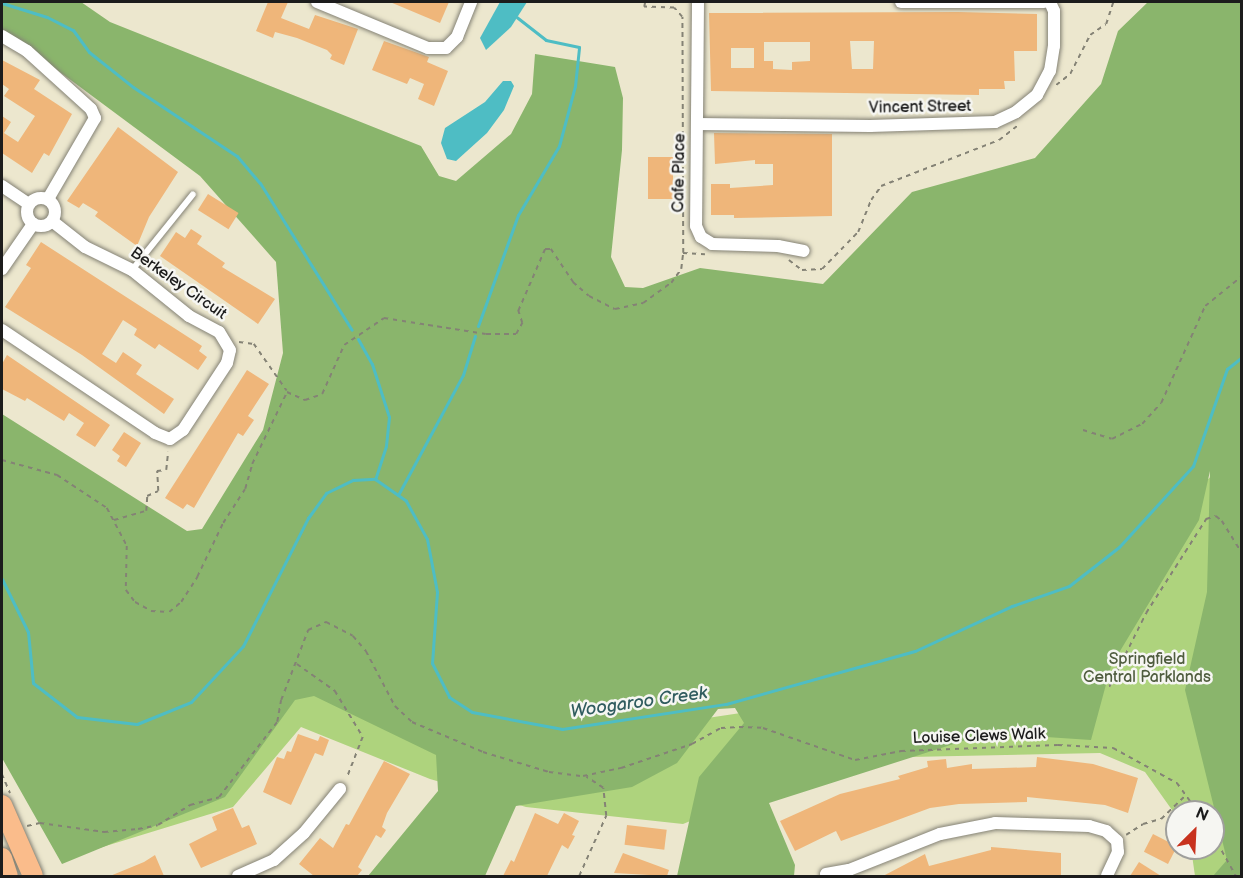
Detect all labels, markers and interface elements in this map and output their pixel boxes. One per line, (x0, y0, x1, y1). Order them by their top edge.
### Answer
street label: Vincent Street (868, 98, 972, 118)
street label: Cafe Place (670, 133, 690, 213)
street label: Berkeley Circuit (126, 243, 230, 325)
park label: Springfield Central Parklands (1083, 650, 1211, 688)
water label: Woogaroo Creek (569, 683, 709, 723)
street label: Louise Clews Walk (912, 725, 1046, 749)
north arrow (1165, 800, 1225, 860)
text: N (1192, 804, 1211, 826)

